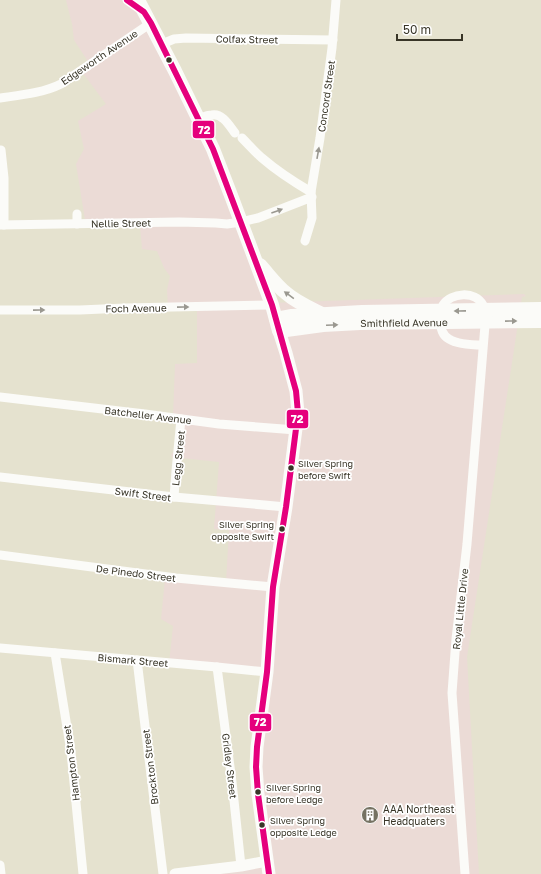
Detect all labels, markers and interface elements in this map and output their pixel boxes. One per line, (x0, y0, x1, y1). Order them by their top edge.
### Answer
scale bar (397, 16, 462, 42)
text: 50 m (403, 22, 431, 37)
street label: Edgeworth Avenue (58, 27, 140, 87)
street label: Colfax Street (216, 32, 278, 46)
unlabelled marker (164, 55, 174, 65)
street label: Concord Street (315, 59, 337, 133)
line badge: 72 (192, 120, 215, 139)
text: 72 (198, 123, 211, 136)
one-way arrow (315, 147, 321, 159)
one-way arrow (271, 207, 283, 213)
street label: Nellie Street (91, 216, 151, 230)
one-way arrow (284, 291, 294, 299)
street label: Foch Avenue (105, 301, 167, 315)
one-way arrow (177, 304, 190, 310)
one-way arrow (33, 307, 46, 313)
one-way arrow (454, 307, 466, 314)
street label: Smithfield Avenue (360, 316, 448, 329)
one-way arrow (505, 318, 518, 324)
one-way arrow (326, 321, 338, 328)
street label: Batcheller Avenue (104, 404, 192, 426)
line badge: 72 (286, 409, 309, 429)
text: 72 (291, 412, 304, 425)
street label: Legg Street (169, 430, 187, 486)
place label: Silver Spring before Swift (298, 458, 353, 481)
marker: Silver Spring before Swift (286, 463, 296, 473)
street label: Swift Street (114, 485, 172, 503)
place label: Silver Spring opposite Swift (212, 519, 274, 542)
marker: Silver Spring opposite Swift (277, 524, 287, 534)
street label: De Pinedo Street (95, 562, 177, 584)
street label: Royal Little Drive (450, 568, 470, 650)
street label: Bismark Street (97, 651, 169, 669)
line badge: 72 (249, 713, 272, 732)
text: 72 (254, 715, 267, 728)
street label: Hampton Street (60, 724, 82, 802)
street label: Brockton Street (139, 729, 161, 805)
street label: Gridley Street (220, 732, 240, 800)
place label: Silver Spring before Ledge (266, 782, 323, 805)
marker: Silver Spring before Ledge (253, 787, 263, 797)
place label: AAA Northeast Headquaters (383, 803, 455, 827)
building icon: AAA Northeast Headquaters (360, 805, 380, 825)
place label: Silver Spring opposite Ledge (270, 815, 337, 838)
marker: Silver Spring opposite Ledge (257, 820, 267, 830)

